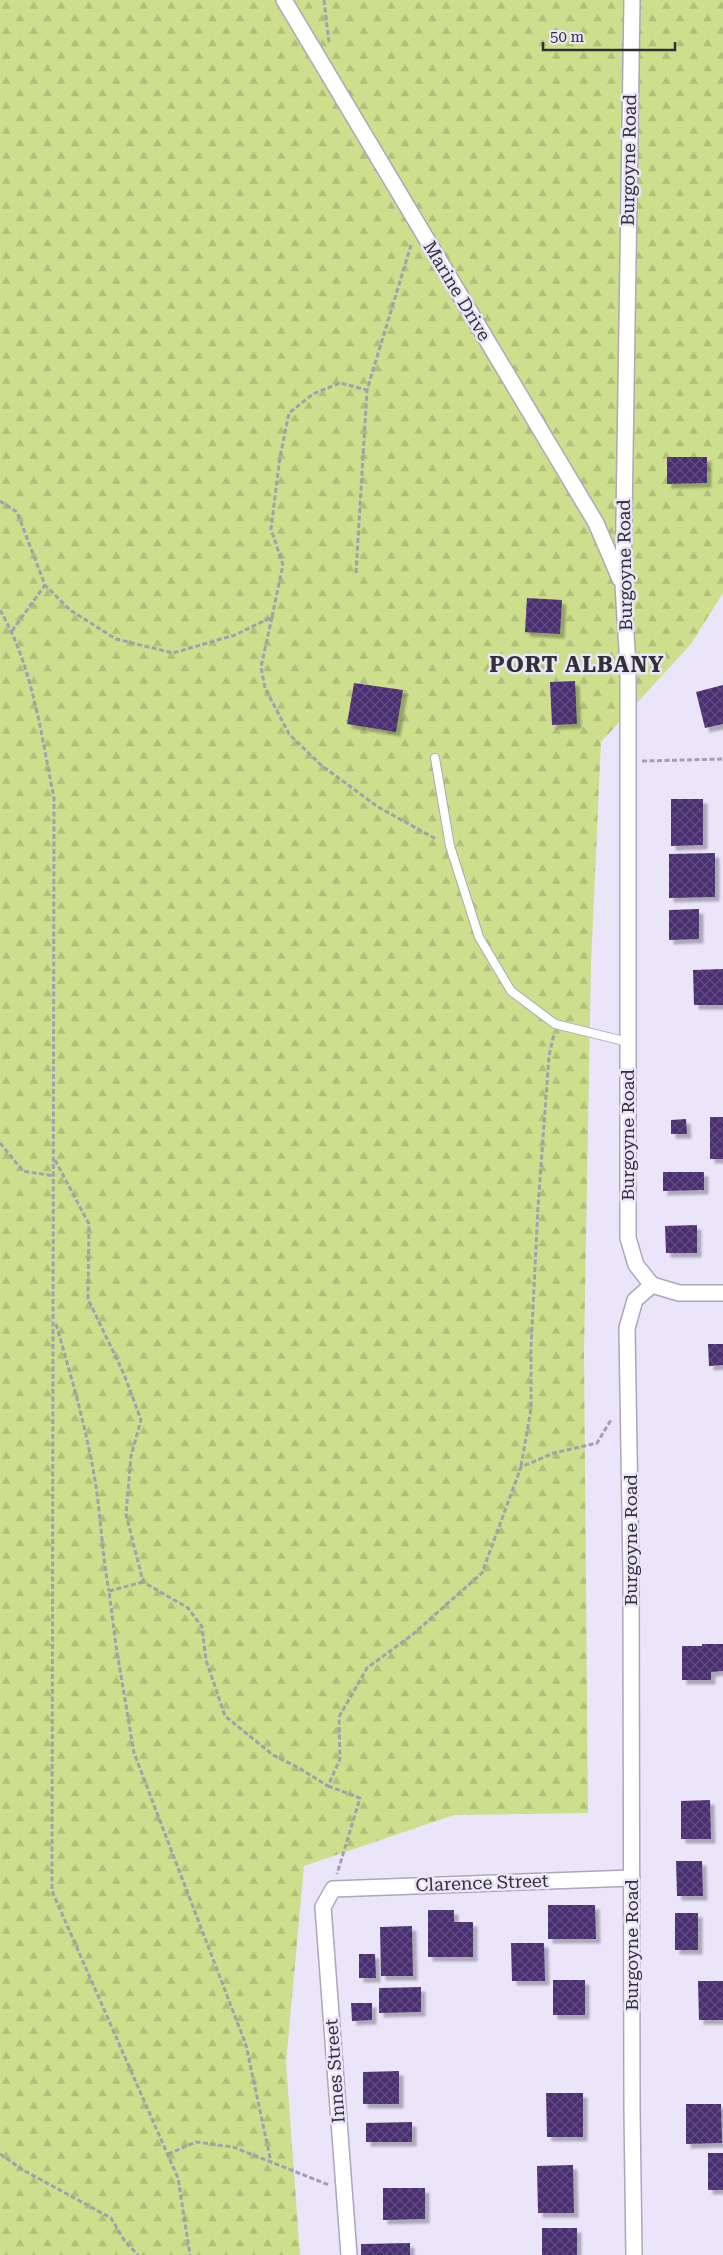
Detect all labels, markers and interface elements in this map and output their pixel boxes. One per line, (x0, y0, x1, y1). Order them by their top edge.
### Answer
scale bar (543, 20, 676, 52)
text: 50 m (550, 28, 585, 46)
street label: Burgoyne Road (617, 94, 640, 226)
street label: Marine Drive (419, 237, 496, 345)
street label: Burgoyne Road (613, 499, 636, 631)
district label: PORT ALBANY (489, 652, 665, 677)
street label: Burgoyne Road (617, 1069, 638, 1201)
street label: Burgoyne Road (620, 1474, 641, 1606)
street label: Clarence Street (415, 1870, 549, 1895)
street label: Burgoyne Road (621, 1879, 642, 2011)
street label: Innes Street (320, 2018, 349, 2124)

